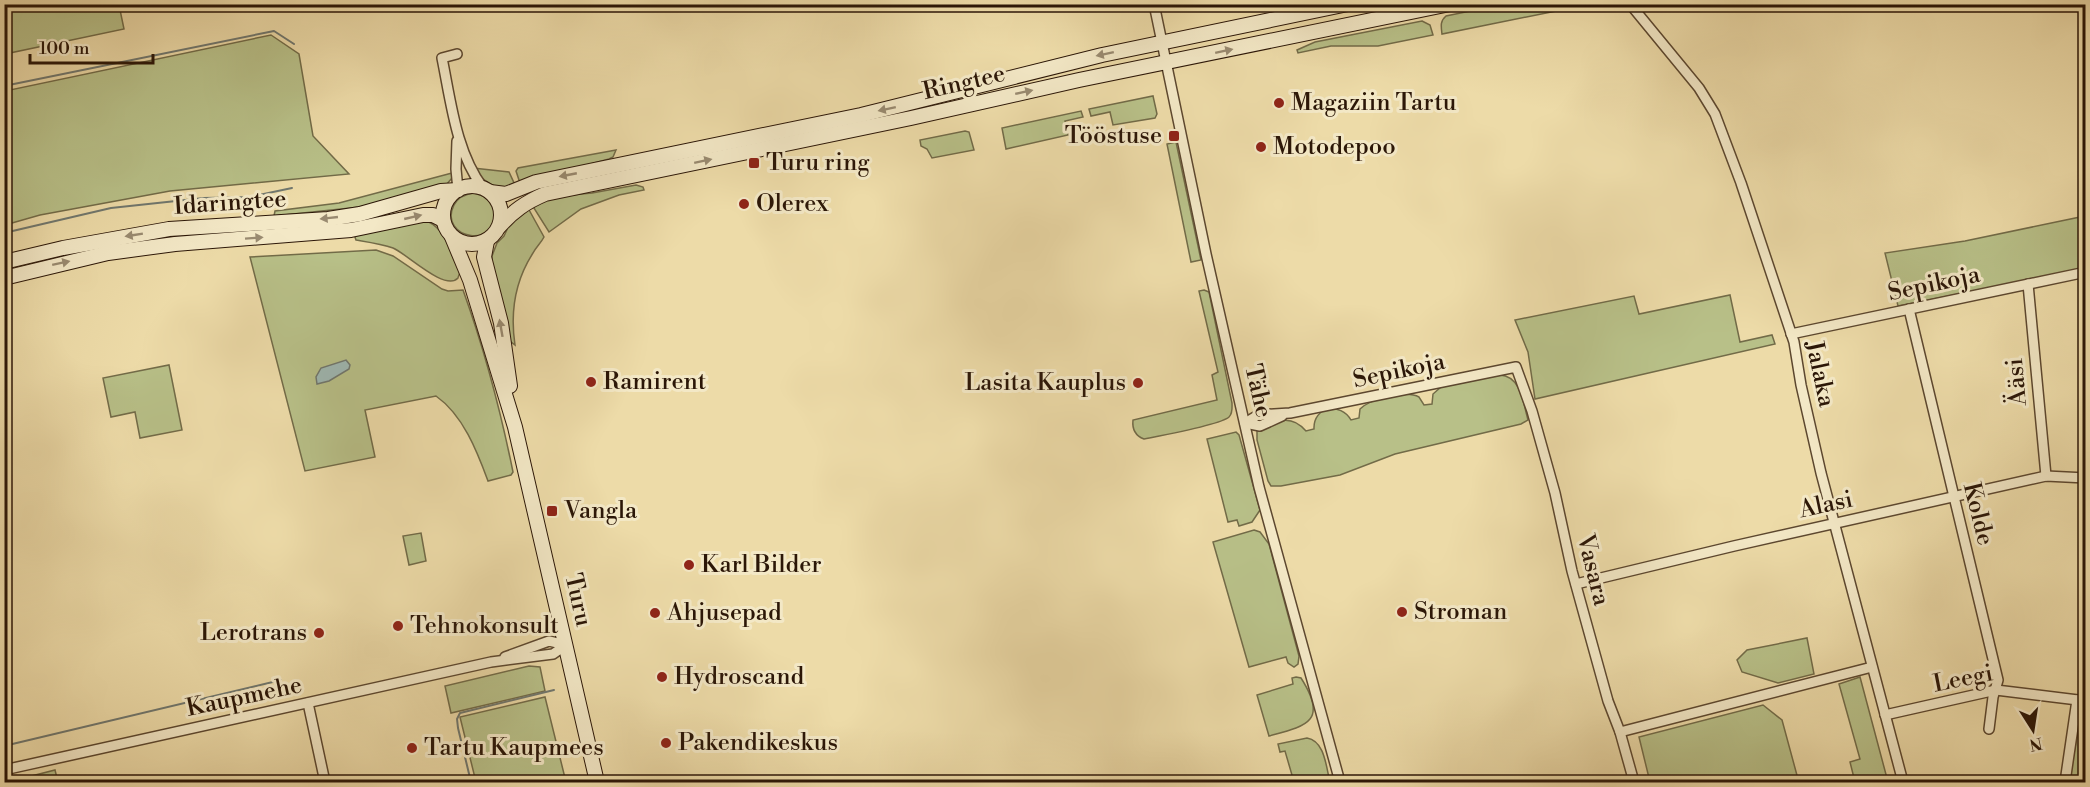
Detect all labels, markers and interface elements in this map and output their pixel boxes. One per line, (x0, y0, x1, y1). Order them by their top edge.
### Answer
scale bar (30, 27, 153, 65)
text: 100 m (39, 37, 90, 60)
one-way arrow (1215, 45, 1233, 55)
one-way arrow (1096, 50, 1115, 60)
street label: Ringtee (920, 59, 1008, 107)
one-way arrow (1015, 87, 1034, 96)
place label: Magaziin Tartu (1291, 88, 1457, 118)
marker: Magaziin Tartu (1272, 96, 1286, 110)
one-way arrow (878, 105, 897, 115)
place label: Tööstuse (1065, 121, 1162, 151)
marker: Tööstuse (1167, 129, 1181, 143)
place label: Motodepoo (1273, 132, 1396, 162)
marker: Motodepoo (1254, 140, 1268, 154)
place label: Turu ring (766, 148, 870, 178)
one-way arrow (693, 156, 712, 165)
marker: Turu ring (747, 156, 761, 170)
one-way arrow (558, 171, 577, 180)
street label: Idaringtee (173, 184, 287, 222)
place label: Olerex (756, 189, 829, 219)
marker: Olerex (737, 197, 751, 211)
one-way arrow (403, 212, 422, 222)
one-way arrow (319, 214, 338, 223)
one-way arrow (125, 231, 144, 240)
one-way arrow (245, 233, 264, 243)
one-way arrow (52, 258, 70, 268)
street label: Sepikoja (1885, 259, 1984, 308)
one-way arrow (496, 318, 505, 337)
street label: Jalaka (1798, 337, 1842, 411)
street label: Sepikoja (1350, 346, 1449, 395)
street label: Ääsi (1999, 357, 2034, 408)
street label: Tähe (1237, 361, 1279, 421)
place label: Ramirent (603, 367, 707, 397)
place label: Lasita Kauplus (964, 368, 1126, 398)
marker: Ramirent (584, 375, 598, 389)
marker: Lasita Kauplus (1131, 376, 1145, 390)
street label: Kolde (1956, 479, 2000, 549)
street label: Alasi (1795, 485, 1856, 526)
place label: Vangla (563, 496, 638, 526)
marker: Vangla (545, 504, 559, 518)
street label: Vasara (1569, 530, 1617, 610)
place label: Karl Bilder (701, 550, 822, 580)
marker: Karl Bilder (682, 558, 696, 572)
street label: Turu (557, 571, 599, 630)
place label: Stroman (1414, 597, 1507, 627)
place label: Ahjusepad (666, 598, 782, 628)
marker: Stroman (1395, 605, 1409, 619)
marker: Ahjusepad (648, 606, 662, 620)
place label: Tehnokonsult (410, 611, 559, 641)
place label: Lerotrans (200, 618, 307, 648)
marker: Tehnokonsult (391, 619, 405, 633)
marker: Lerotrans (312, 626, 326, 640)
street label: Leegi (1930, 658, 1996, 699)
place label: Hydroscand (674, 662, 804, 692)
street label: Kaupmehe (183, 670, 305, 724)
marker: Hydroscand (655, 670, 669, 684)
north arrow (2003, 700, 2063, 760)
place label: Pakendikeskus (678, 728, 838, 758)
place label: Tartu Kaupmees (424, 733, 604, 763)
text: N (2027, 733, 2044, 755)
marker: Pakendikeskus (659, 736, 673, 750)
marker: Tartu Kaupmees (405, 741, 419, 755)

